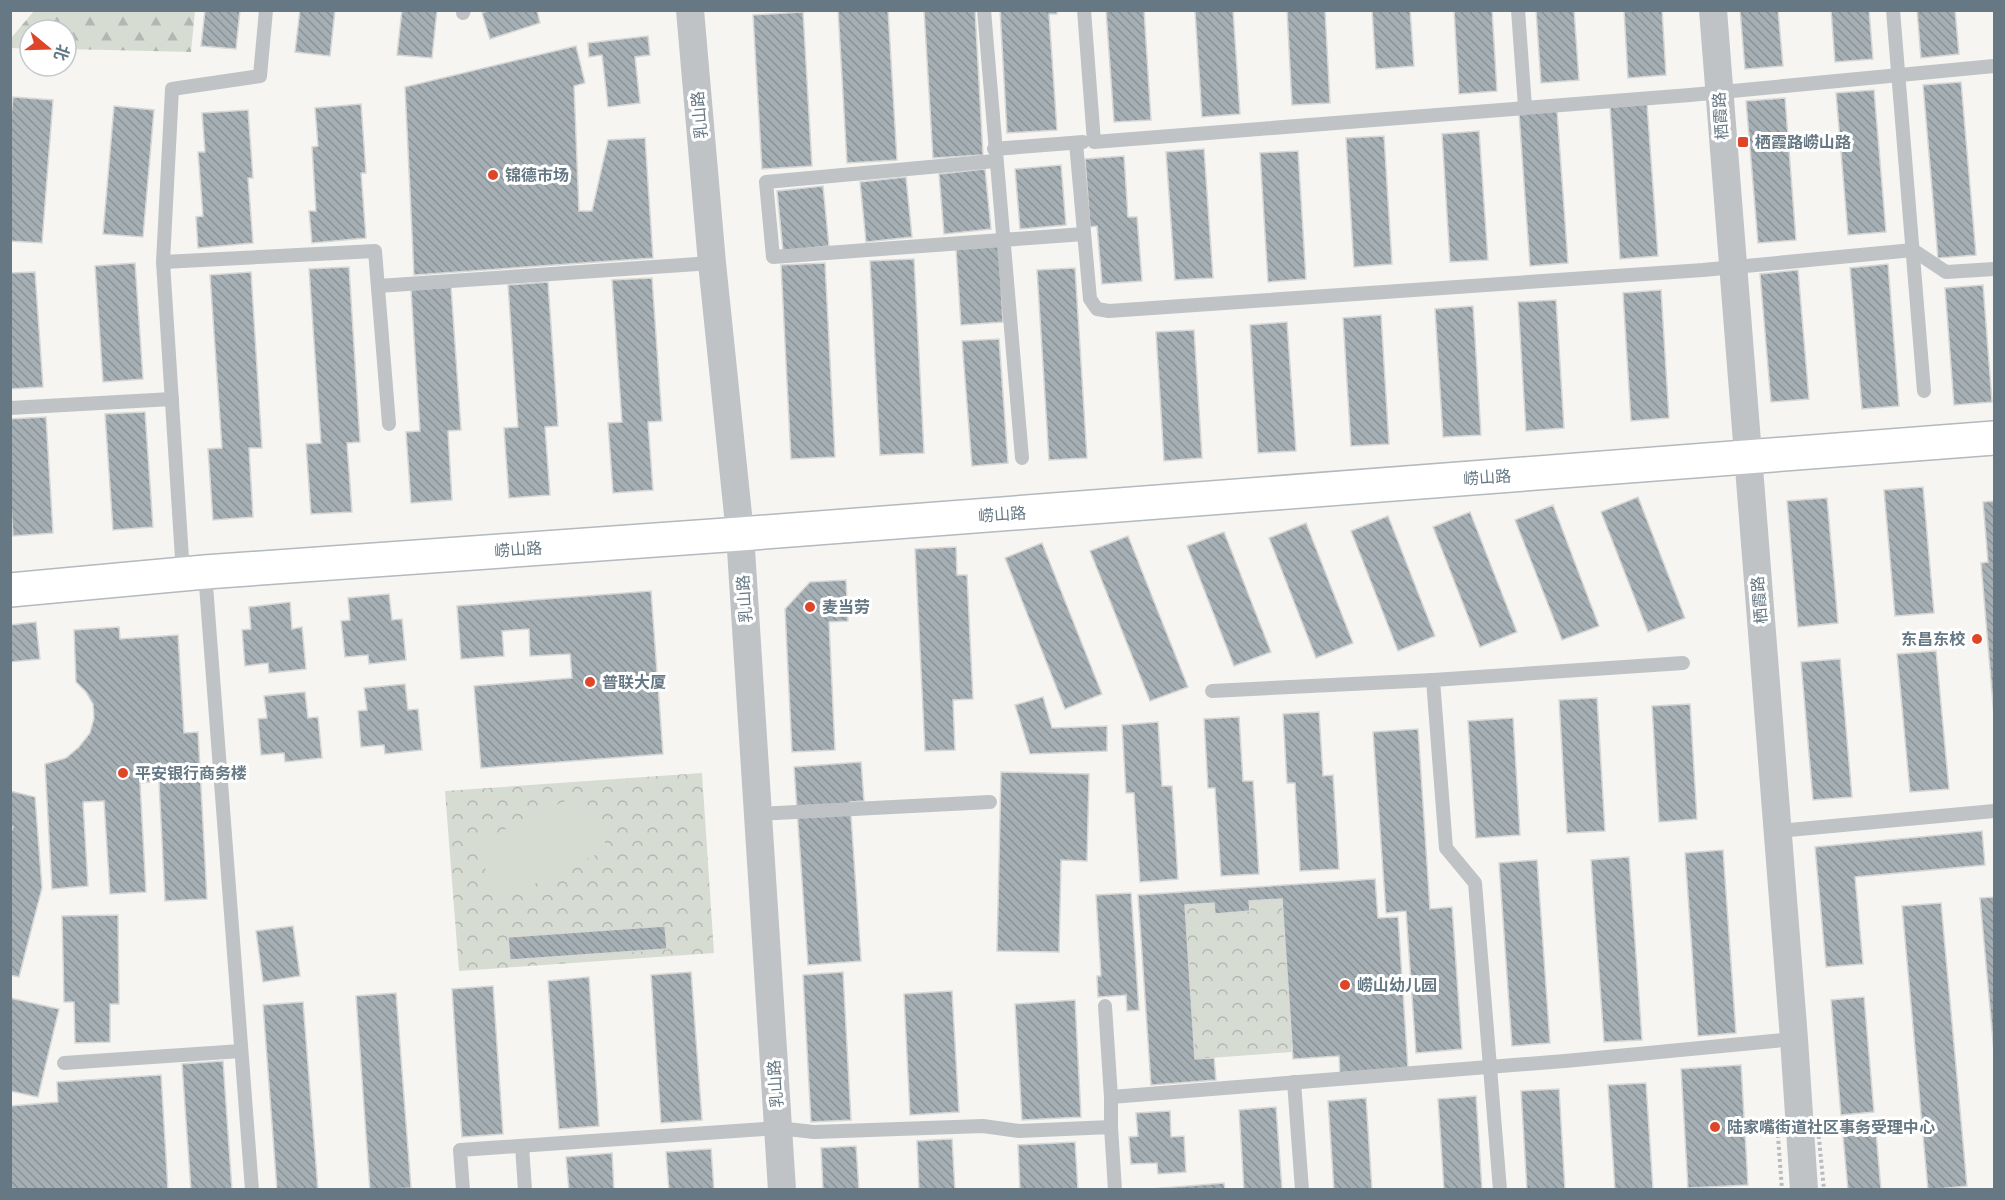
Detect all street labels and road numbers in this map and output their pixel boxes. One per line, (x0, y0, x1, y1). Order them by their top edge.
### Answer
street label: 乳山路 (686, 90, 713, 140)
street label: 栖霞路 (1707, 91, 1734, 141)
street label: 崂山路 (1462, 464, 1512, 491)
street label: 崂山路 (977, 501, 1027, 528)
street label: 崂山路 (493, 536, 543, 563)
street label: 乳山路 (731, 574, 758, 624)
street label: 栖霞路 (1746, 575, 1773, 625)
street label: 乳山路 (762, 1059, 789, 1109)

